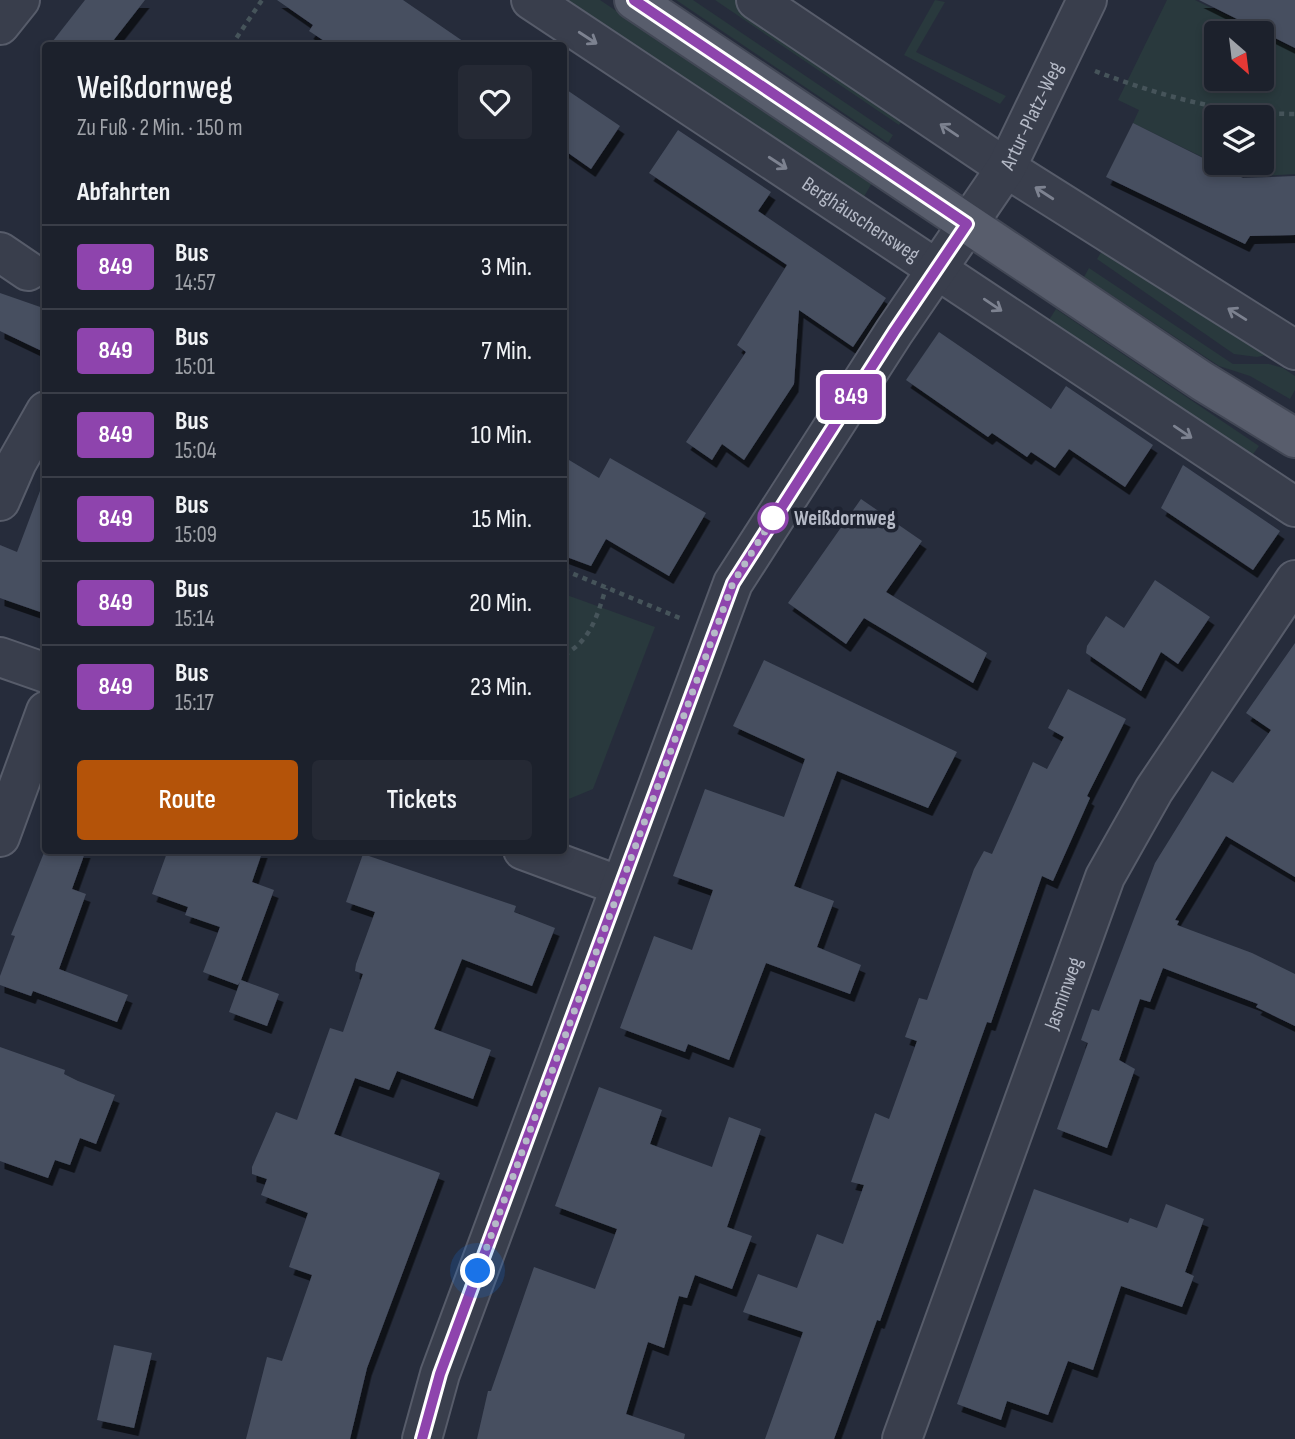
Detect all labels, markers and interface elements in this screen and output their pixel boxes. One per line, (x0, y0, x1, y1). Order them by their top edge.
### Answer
north arrow (1204, 21, 1274, 91)
map controls (1204, 21, 1274, 175)
one-way arrow (578, 30, 597, 45)
street label: Artur-Platz-Weg (995, 58, 1068, 175)
button: heart (458, 65, 532, 139)
text: Weißdornweg (77, 68, 233, 108)
button: layers (1204, 105, 1274, 175)
text: Zu Fuß · 2 Min. · 150 m (77, 114, 243, 142)
one-way arrow (940, 123, 959, 137)
one-way arrow (768, 156, 787, 170)
street label: Berghäuschensweg (797, 171, 924, 267)
text: Abfahrten (77, 177, 170, 208)
one-way arrow (1035, 186, 1055, 200)
text: Bus (175, 238, 209, 269)
text: 849 (98, 252, 133, 281)
text: 3 Min. (481, 252, 532, 283)
text: 14:57 (175, 269, 215, 297)
one-way arrow (983, 299, 1003, 313)
one-way arrow (1228, 307, 1247, 322)
text: Bus (175, 322, 209, 353)
text: 849 (98, 336, 133, 365)
text: 7 Min. (481, 336, 532, 367)
text: 15:01 (175, 353, 215, 381)
line badge: 849 (811, 374, 891, 420)
text: 849 (834, 382, 868, 411)
text: Bus (175, 406, 209, 437)
text: 849 (98, 420, 133, 449)
text: 10 Min. (471, 420, 532, 451)
one-way arrow (1172, 425, 1192, 439)
text: 15:04 (175, 437, 216, 465)
text: Bus (175, 490, 209, 521)
marker: Weißdornweg (758, 503, 788, 533)
text: 849 (98, 504, 133, 533)
text: 15 Min. (472, 504, 532, 535)
place label: Weißdornweg (794, 506, 896, 531)
text: 15:09 (175, 521, 217, 549)
text: Bus (175, 574, 209, 605)
text: 849 (98, 588, 133, 617)
text: 20 Min. (469, 588, 532, 619)
text: 15:14 (175, 605, 214, 633)
text: Bus (175, 658, 209, 689)
text: 849 (98, 672, 133, 701)
text: 23 Min. (470, 672, 532, 703)
text: 15:17 (175, 689, 214, 717)
button: Route (77, 760, 298, 840)
button: Tickets (312, 760, 532, 840)
street label: Jasminweg (1039, 954, 1088, 1034)
your location (460, 1253, 495, 1288)

